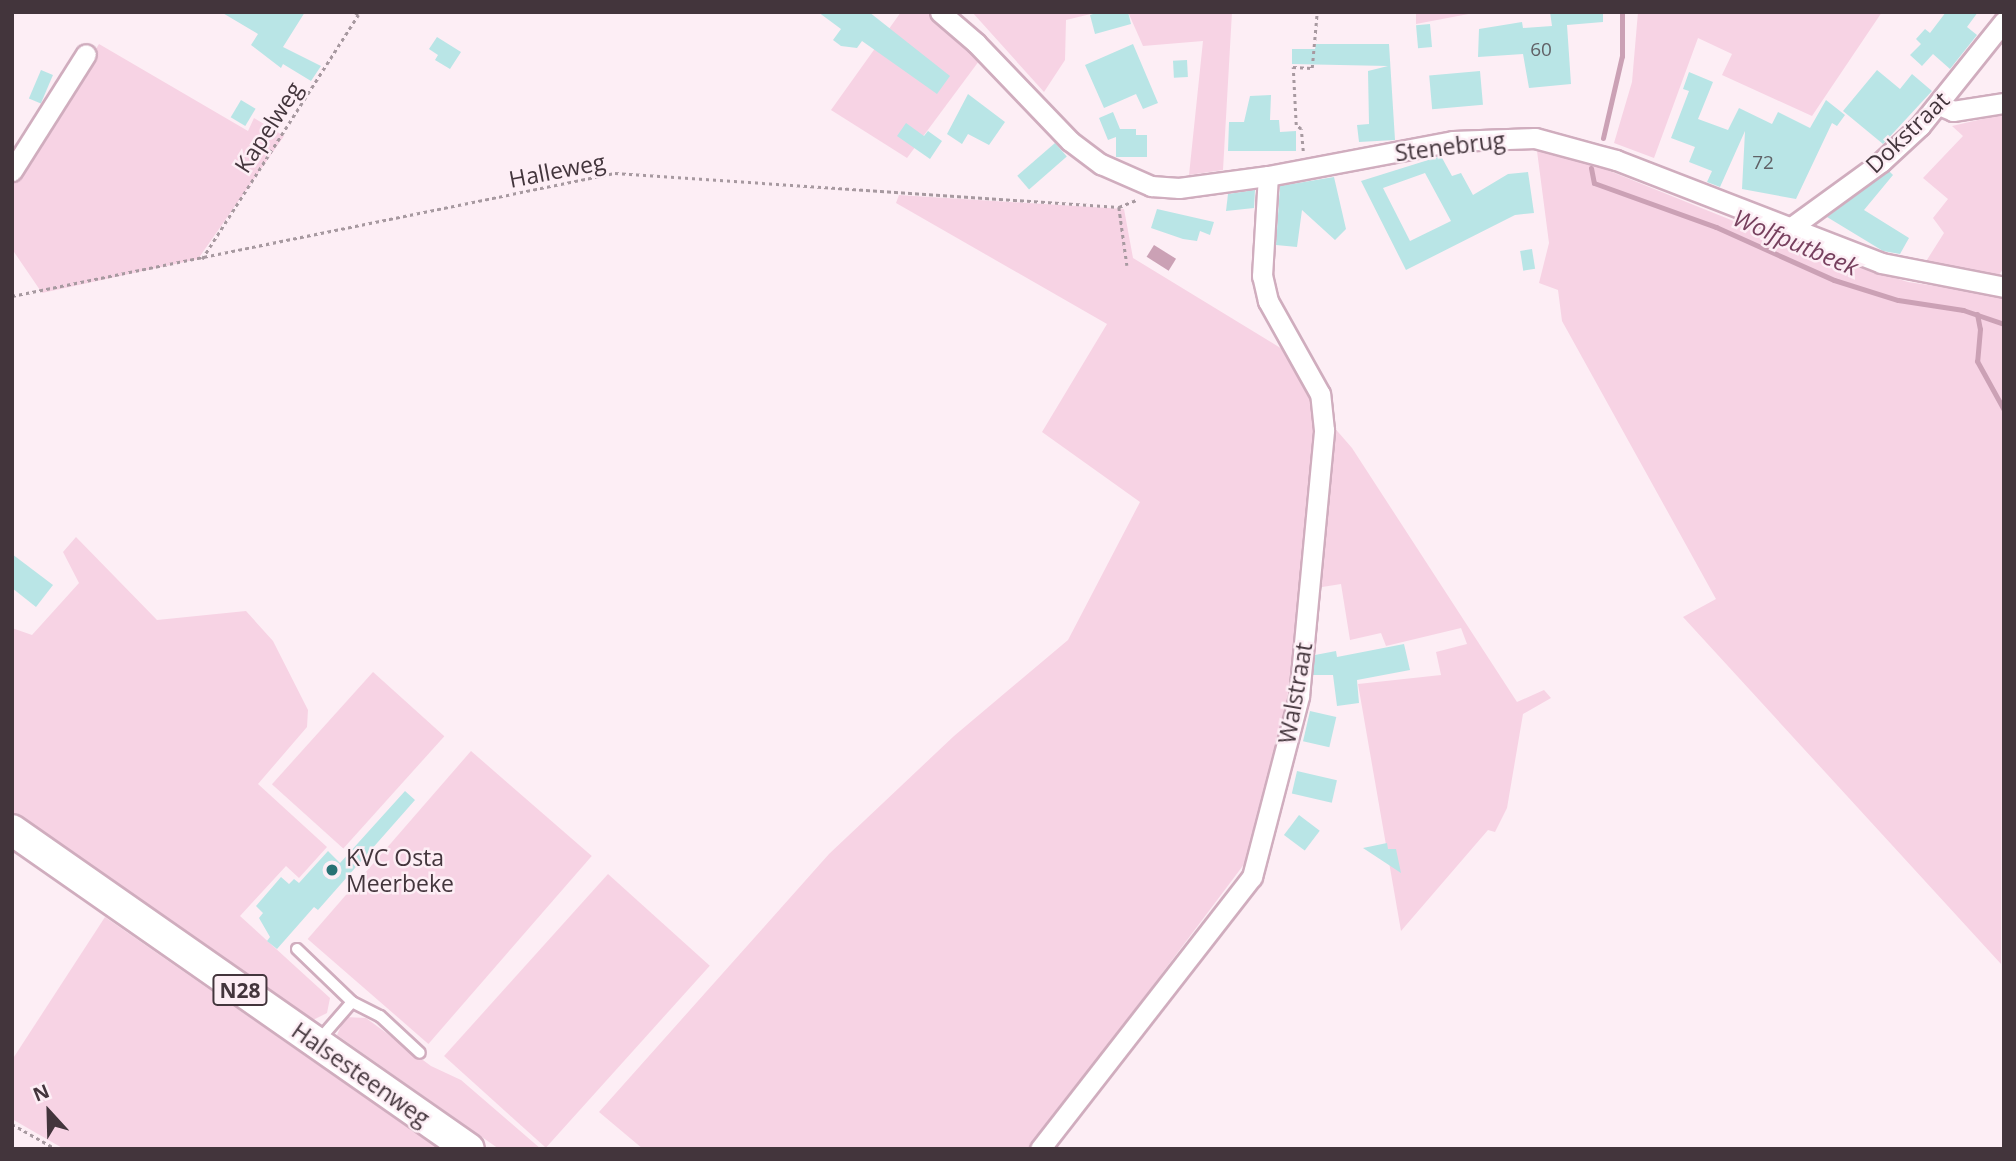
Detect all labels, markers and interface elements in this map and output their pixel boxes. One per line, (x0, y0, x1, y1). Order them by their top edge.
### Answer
house number: 60 (1530, 39, 1552, 61)
street label: Kapelweg (228, 76, 308, 178)
street label: Dokstraat (1860, 86, 1954, 178)
street label: Stenebrug (1393, 126, 1507, 166)
street label: Halleweg (507, 147, 607, 193)
house number: 72 (1752, 152, 1774, 174)
water label: Wolfputbeek (1729, 203, 1863, 281)
street label: Walstraat (1273, 640, 1317, 746)
place label: KVC Osta Meerbeke (346, 843, 454, 897)
marker: KVC Osta Meerbeke (324, 862, 340, 878)
road number: N28 (212, 972, 268, 1007)
street label: Halsesteenweg (287, 1016, 435, 1132)
north arrow (14, 1077, 84, 1147)
text: N (29, 1078, 53, 1107)

